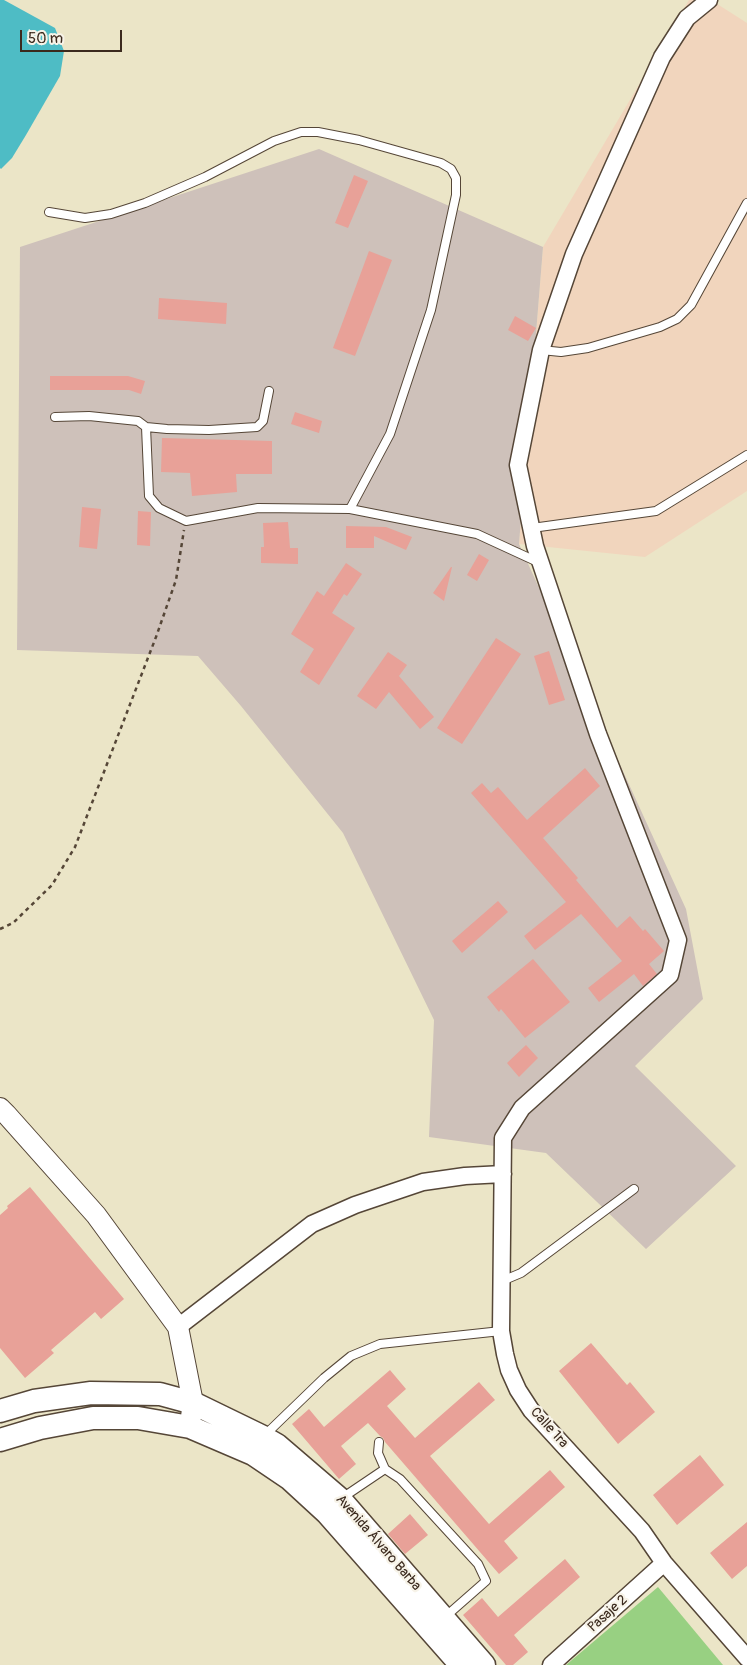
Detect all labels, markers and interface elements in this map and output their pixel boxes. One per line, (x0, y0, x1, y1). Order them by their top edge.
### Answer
scale bar (22, 20, 125, 52)
text: 50 m (28, 29, 63, 48)
street label: Calle 1ra (526, 1404, 572, 1452)
street label: Avenida Álvaro Barba (332, 1492, 424, 1594)
street label: Pasaje 2 (585, 1592, 631, 1636)

